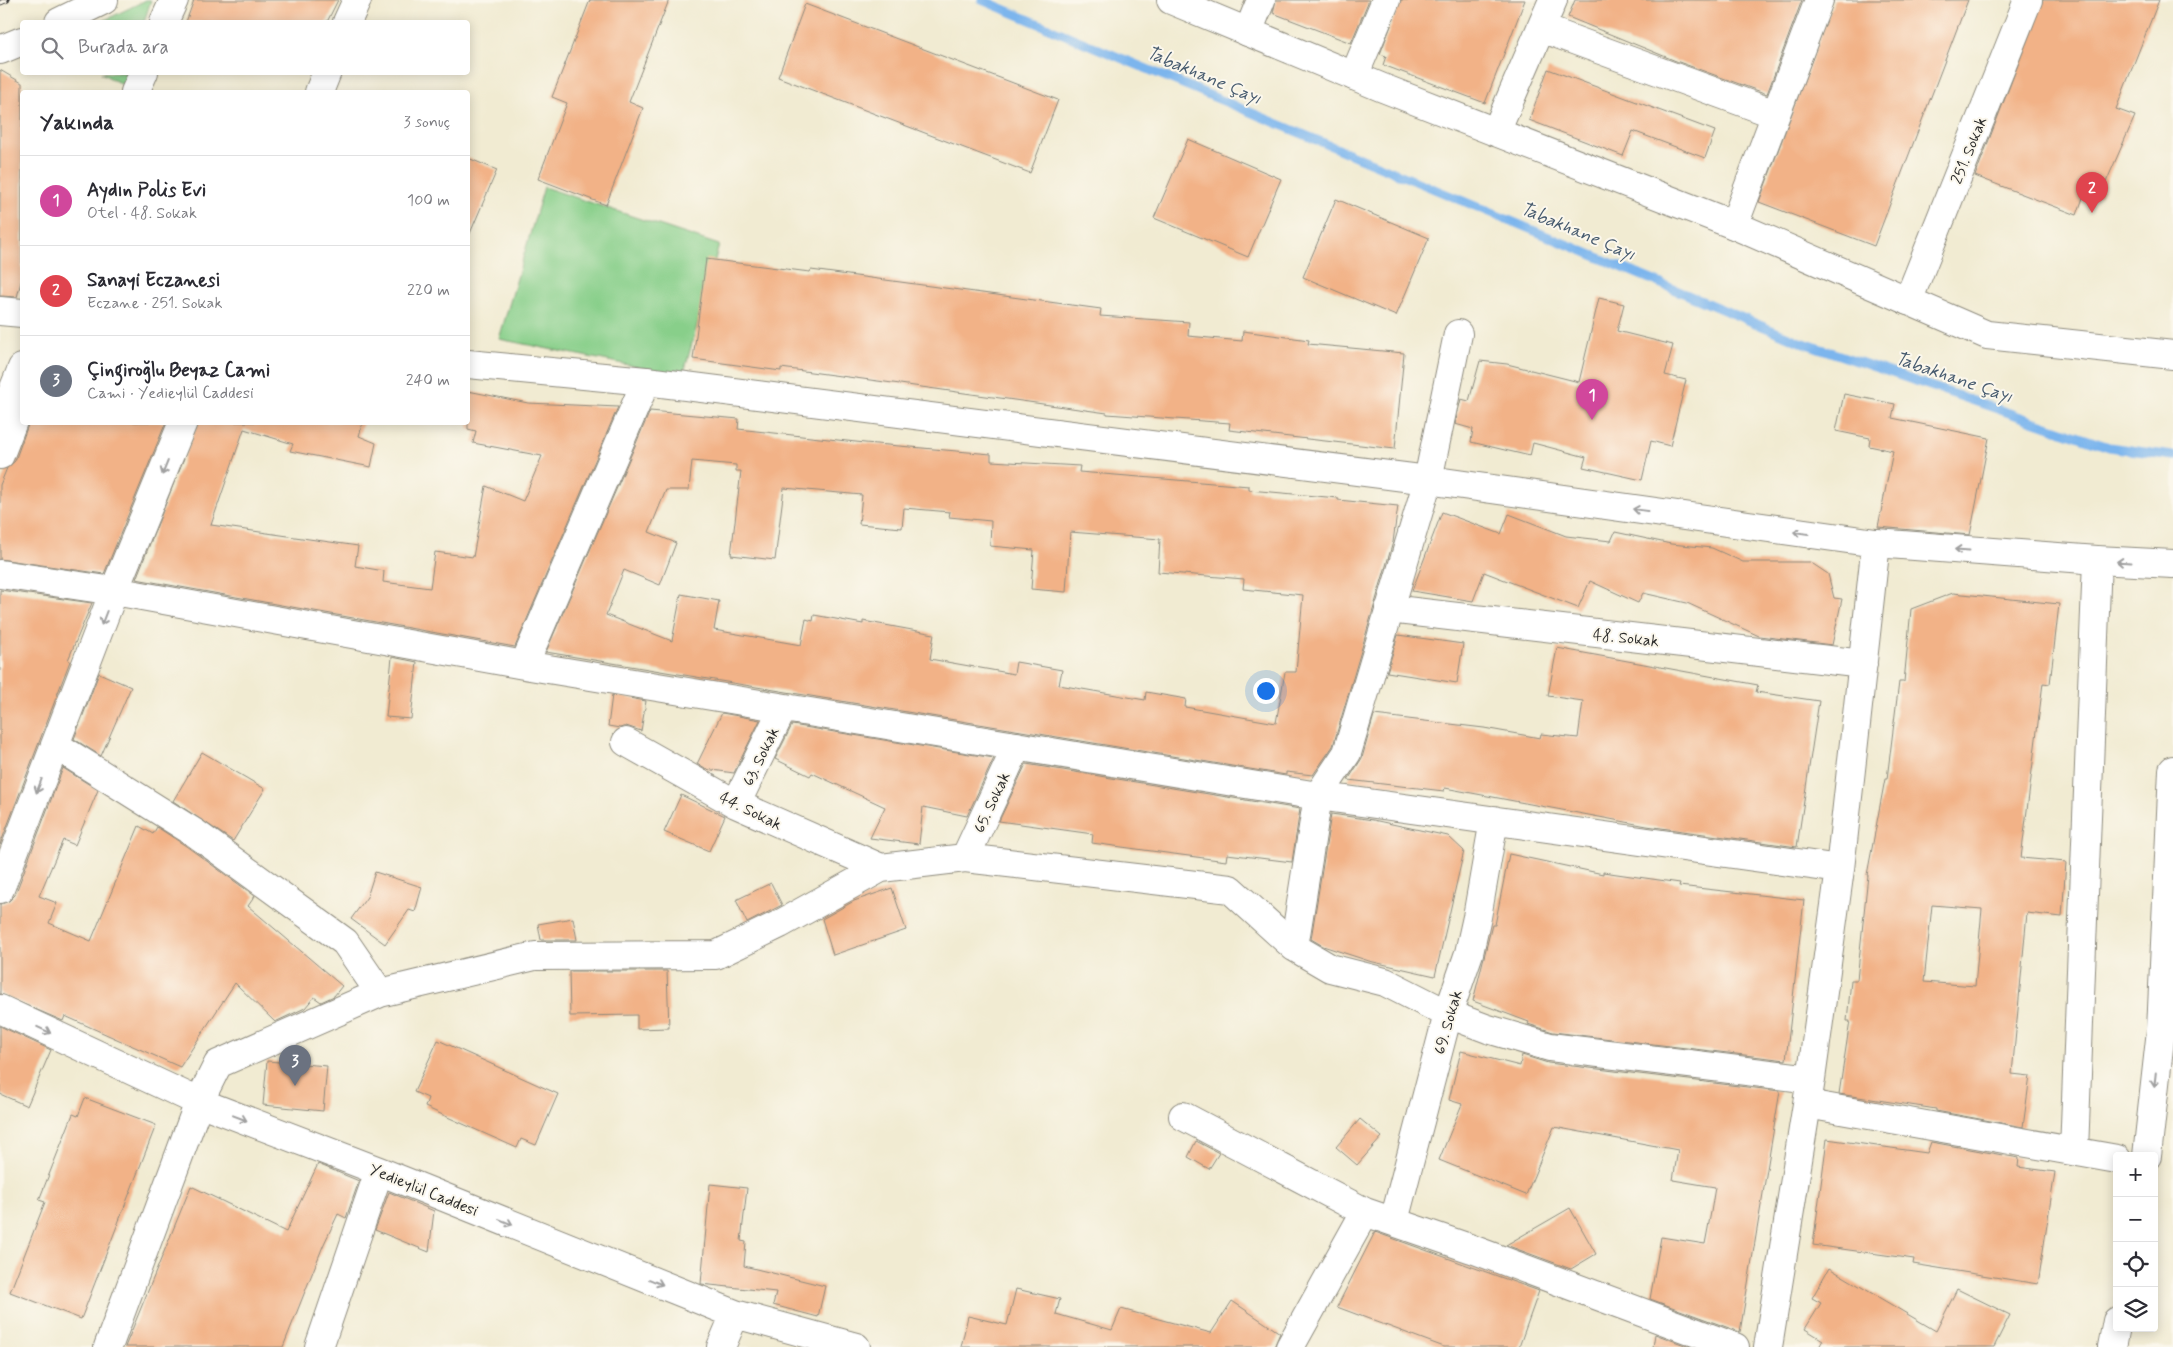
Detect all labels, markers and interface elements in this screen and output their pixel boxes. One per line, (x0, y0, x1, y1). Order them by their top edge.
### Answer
search box (20, 20, 470, 75)
icon: search (38, 34, 66, 62)
text: Burada ara (78, 35, 169, 60)
water label: Tabakhane Çayı (1142, 41, 1265, 111)
text: Yakında (40, 109, 114, 137)
text: 3 sonuç (403, 112, 450, 133)
street label: 251. Sokak (1946, 114, 1992, 187)
pin: 2 (2076, 172, 2108, 213)
text: Aydın Polis Evi (87, 178, 206, 203)
text: 1 (52, 190, 60, 211)
text: 100 m (407, 190, 450, 211)
water label: Tabakhane Çayı (1516, 197, 1639, 267)
text: Otel · 48. Sokak (87, 203, 197, 224)
text: Sanayi Eczanesi (87, 268, 221, 293)
text: 2 (52, 280, 60, 301)
text: 220 m (407, 280, 450, 301)
text: Eczane · 251. Sokak (87, 293, 222, 314)
water label: Tabakhane Çayı (1892, 347, 2016, 409)
text: Çingiroğlu Beyaz Cami (87, 358, 270, 383)
text: 3 (52, 370, 60, 391)
text: 240 m (406, 370, 450, 391)
pin: 1 (1576, 379, 1608, 420)
text: Cami · Yedieylül Caddesi (87, 383, 254, 404)
one-way arrow (159, 460, 169, 475)
one-way arrow (1632, 505, 1648, 515)
one-way arrow (1793, 528, 1809, 538)
one-way arrow (1955, 545, 1971, 555)
one-way arrow (2117, 557, 2133, 566)
one-way arrow (98, 610, 108, 625)
street label: 48. Sokak (1592, 625, 1660, 652)
your location (1253, 678, 1279, 704)
street label: 63. Sokak (738, 724, 785, 790)
street label: 65. Sokak (969, 769, 1016, 836)
one-way arrow (34, 778, 43, 794)
street label: 44. Sokak (716, 787, 785, 836)
street label: 69. Sokak (1429, 988, 1468, 1057)
one-way arrow (36, 1025, 51, 1035)
pin: 3 (279, 1045, 311, 1086)
one-way arrow (2150, 1072, 2160, 1088)
one-way arrow (232, 1114, 247, 1123)
map controls (2113, 1152, 2158, 1332)
button: + (2113, 1152, 2158, 1197)
street label: Yedieylül Caddesi (366, 1159, 481, 1222)
button: − (2113, 1197, 2158, 1242)
one-way arrow (497, 1218, 513, 1227)
button: locate (2113, 1242, 2158, 1287)
one-way arrow (648, 1278, 664, 1287)
button: layers (2113, 1287, 2158, 1332)

